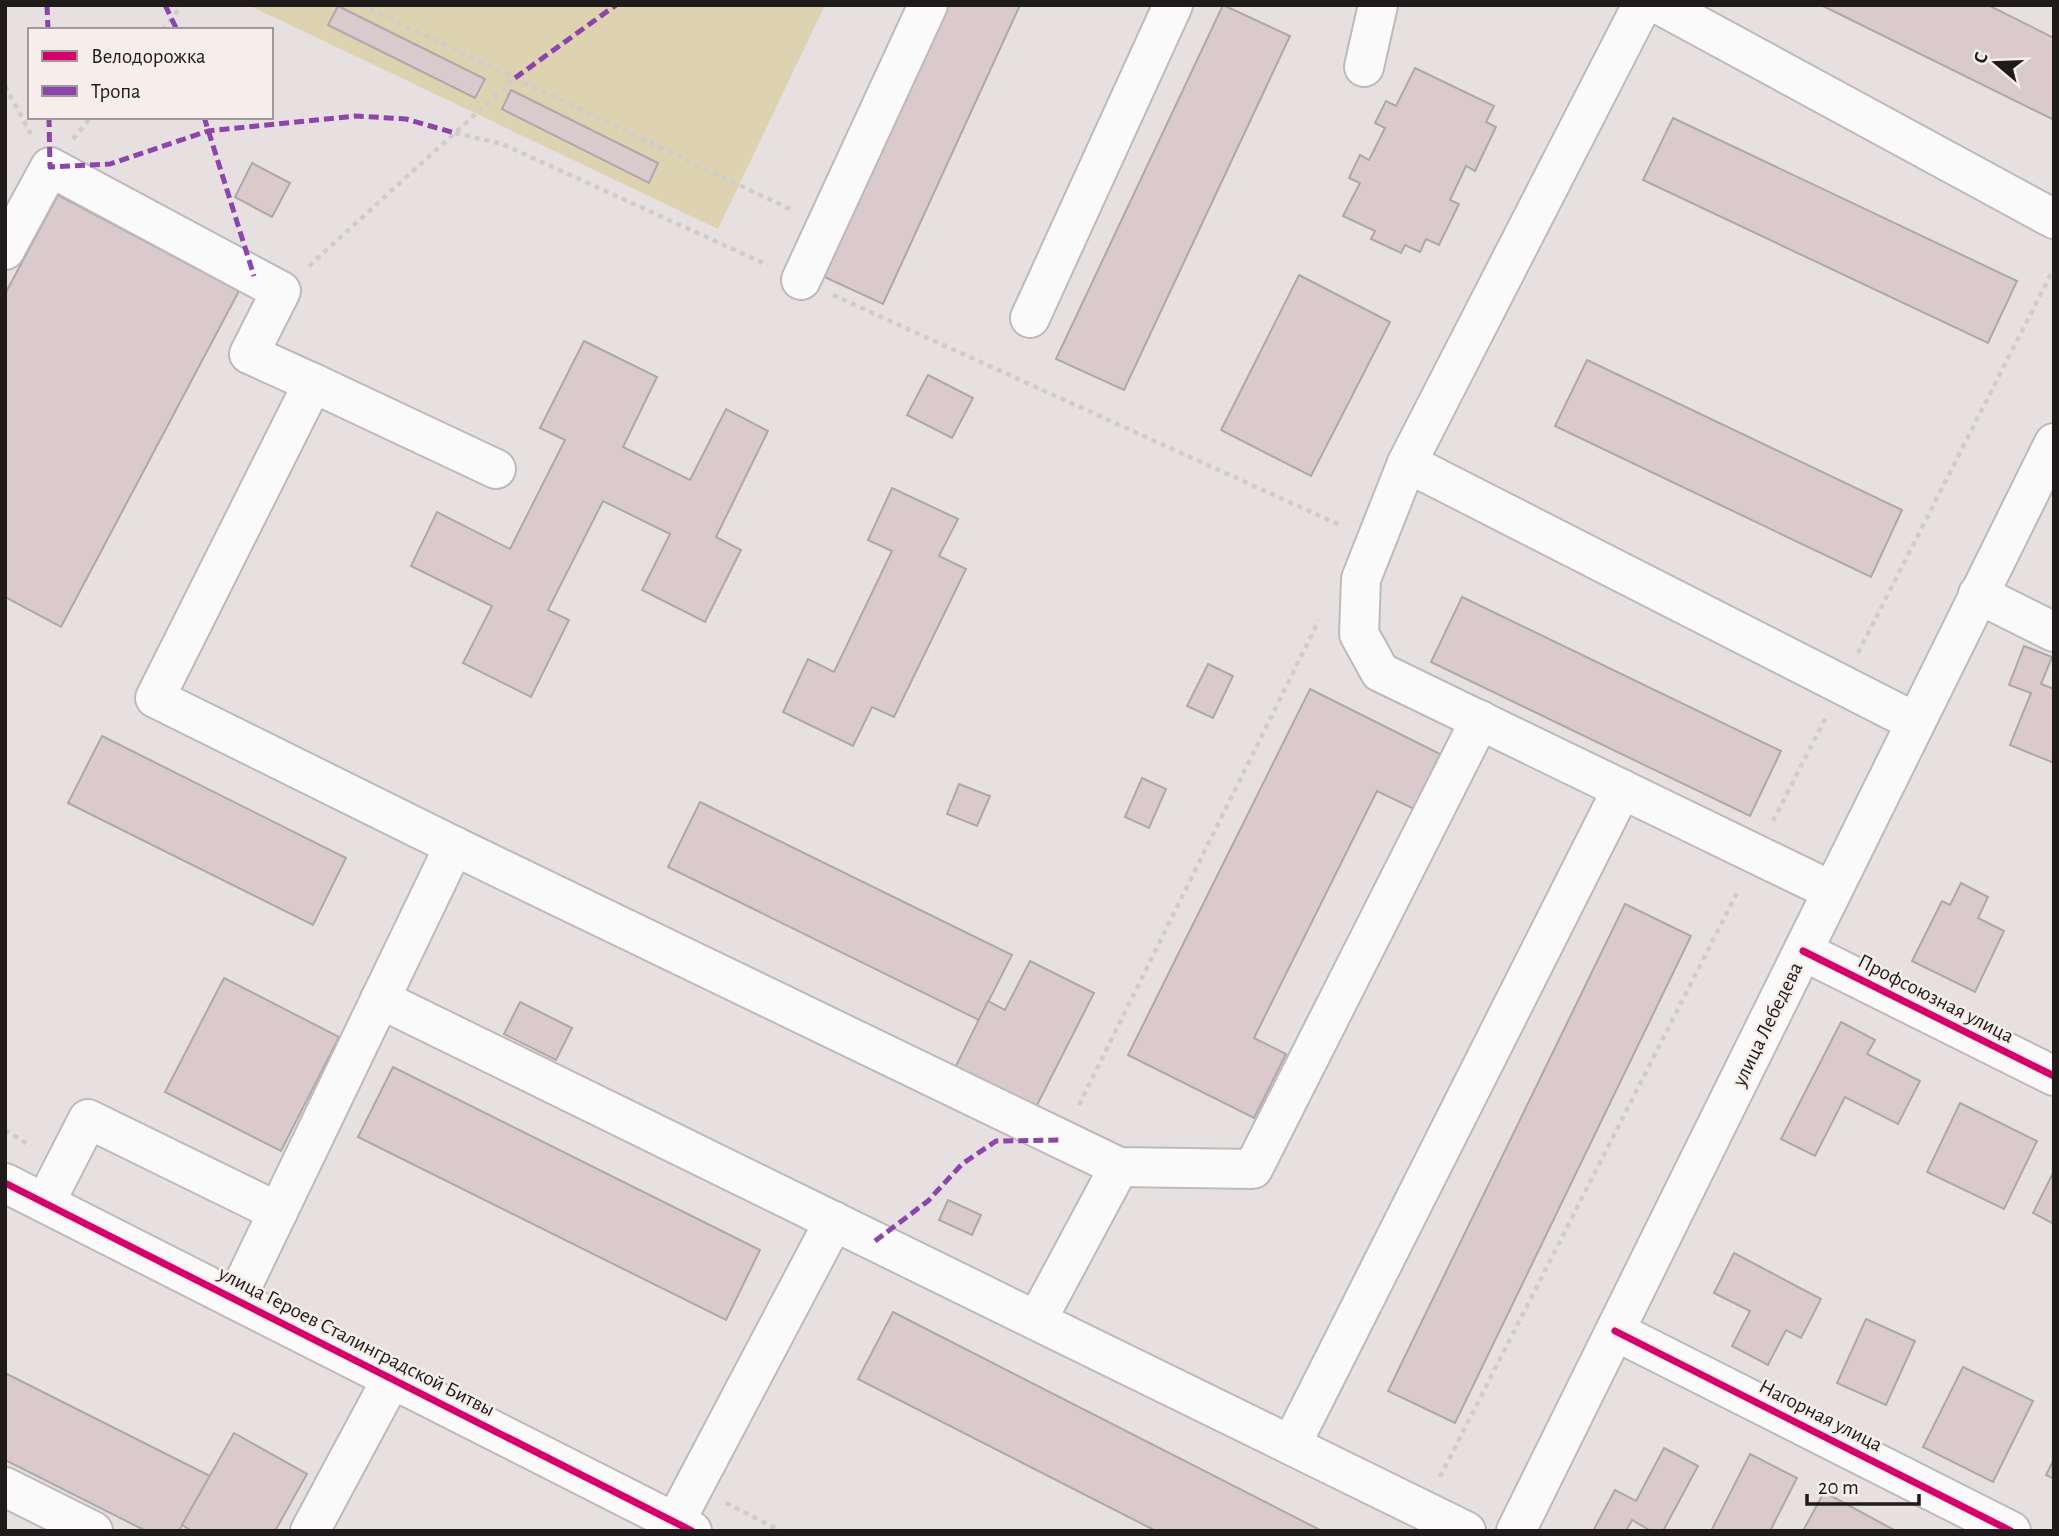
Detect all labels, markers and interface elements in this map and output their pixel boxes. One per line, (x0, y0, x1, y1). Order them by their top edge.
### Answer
legend (28, 28, 273, 119)
north arrow (1961, 28, 2031, 98)
text: Велодорожка (91, 46, 206, 67)
text: С (1971, 50, 1992, 66)
text: Тропа (91, 81, 141, 102)
street label: Профсоюзная улица (1854, 950, 2018, 1047)
street label: улица Лебедева (1728, 959, 1807, 1090)
street label: улица Героев Сталинградской Битвы (214, 1262, 498, 1420)
street label: Нагорная улица (1756, 1375, 1886, 1456)
scale bar (1807, 1462, 1919, 1506)
text: 20 m (1818, 1477, 1859, 1498)

